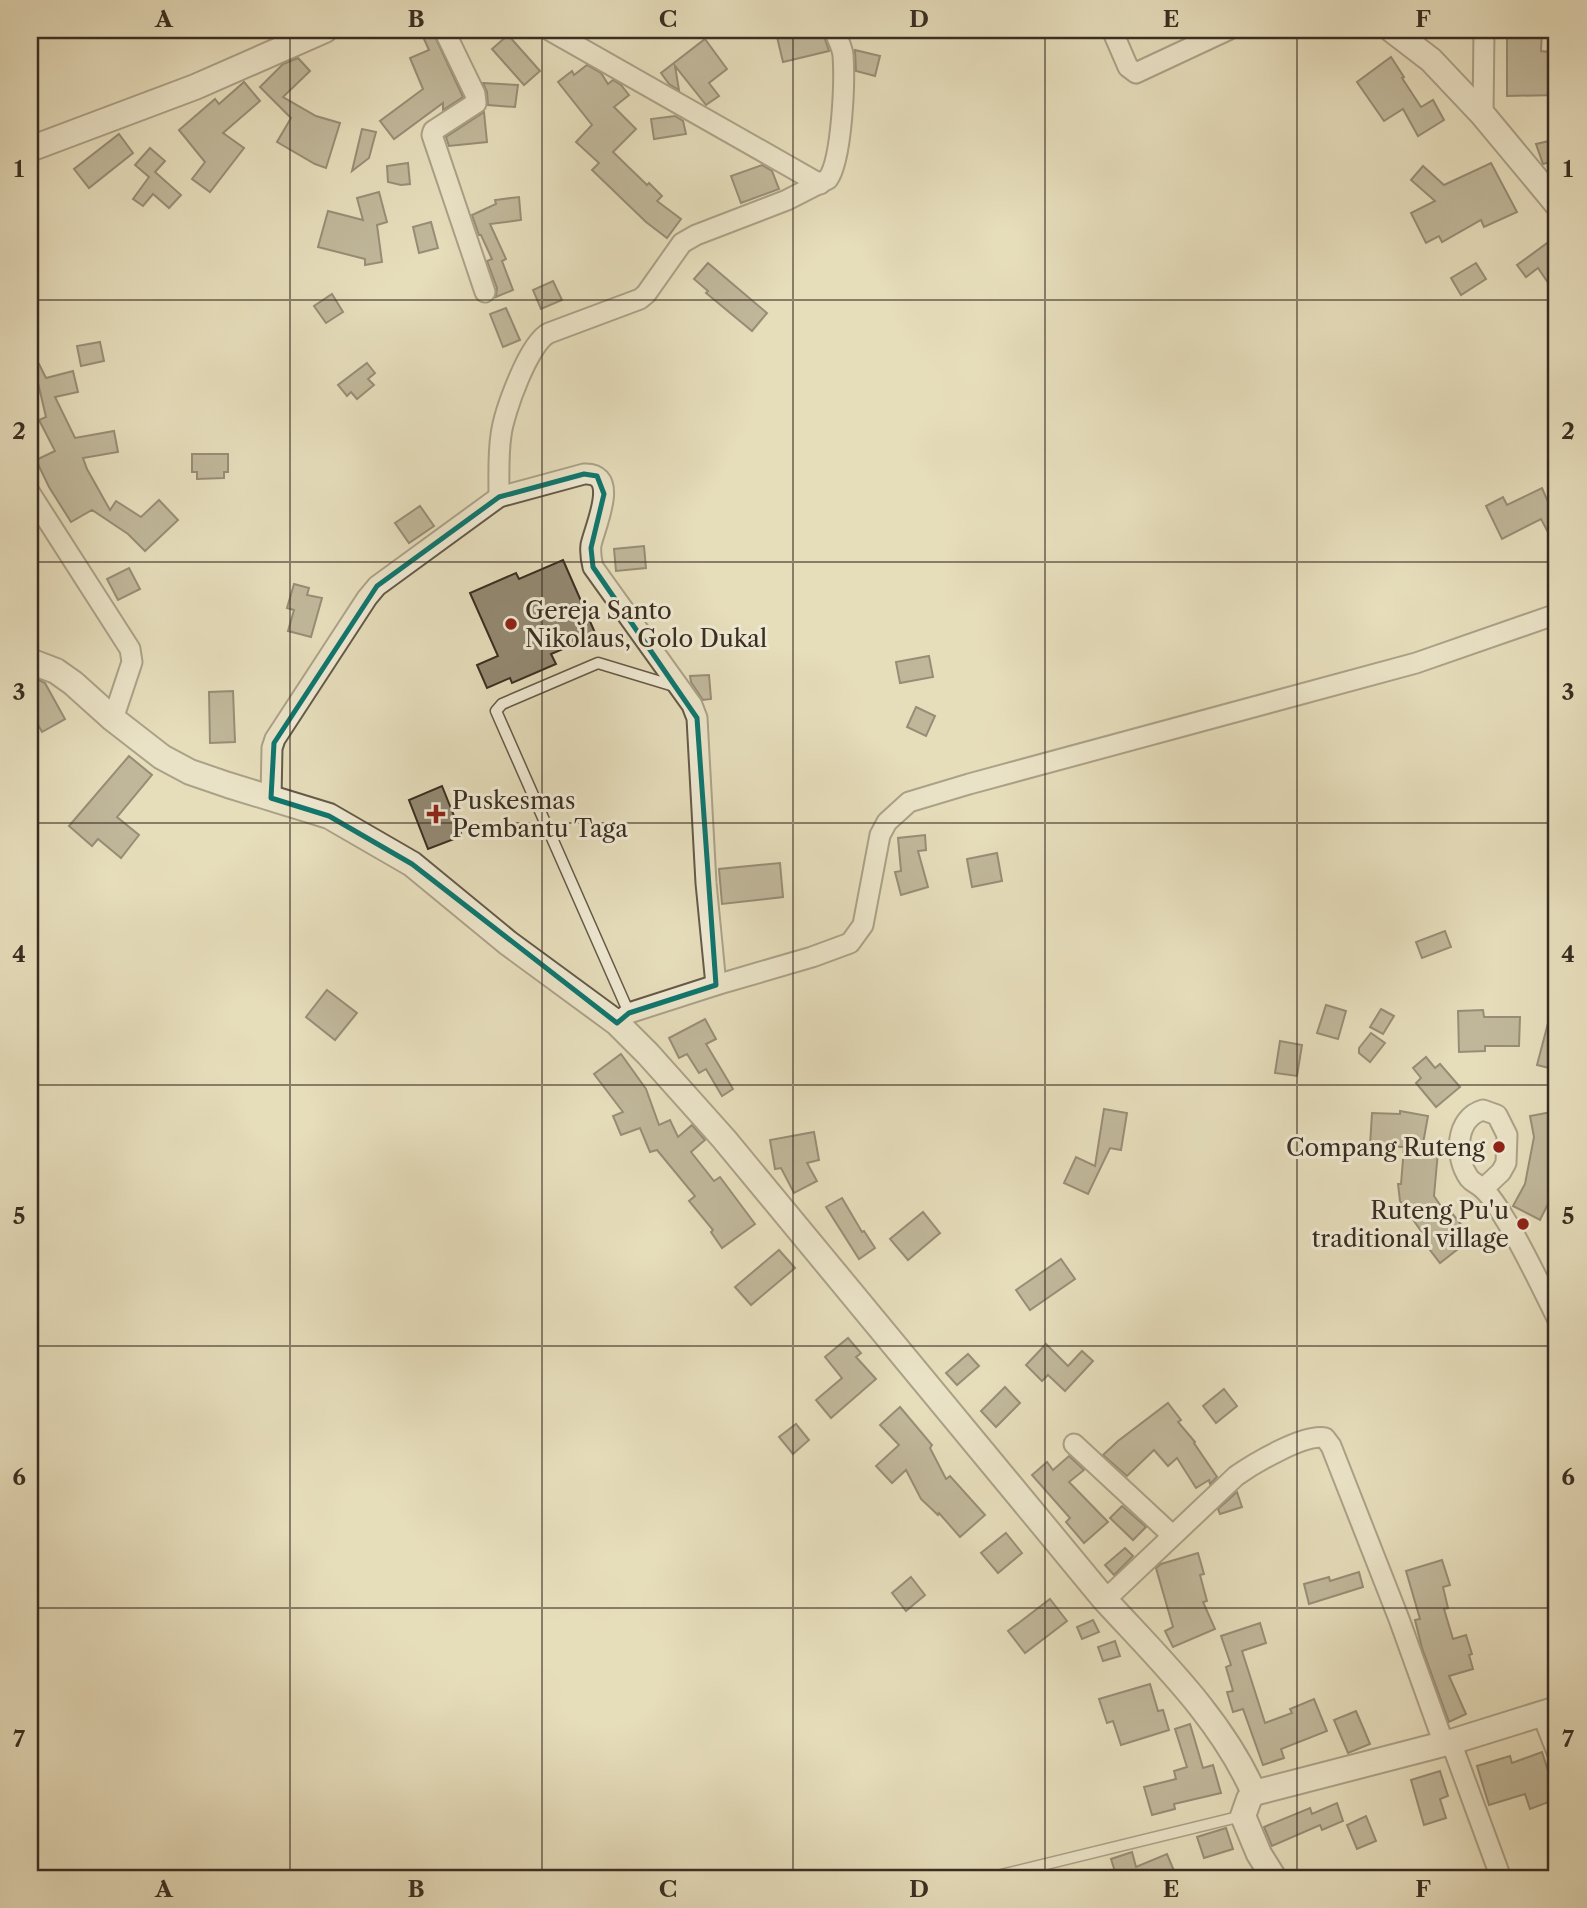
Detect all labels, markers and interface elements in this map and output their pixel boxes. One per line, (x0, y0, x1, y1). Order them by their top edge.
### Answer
text: A (154, 5, 174, 33)
text: B (407, 5, 425, 33)
text: C (659, 5, 677, 33)
text: D (909, 5, 929, 33)
text: E (1163, 5, 1179, 33)
text: F (1415, 5, 1431, 33)
text: 1 (14, 155, 25, 183)
text: 1 (1563, 155, 1574, 183)
text: 2 (12, 417, 26, 445)
text: 2 (1561, 417, 1575, 445)
place label: Gereja Santo Nikolaus, Golo Dukal (525, 596, 767, 653)
marker: Gereja Santo Nikolaus, Golo Dukal (503, 616, 519, 632)
text: 3 (13, 678, 26, 706)
text: 3 (1562, 678, 1575, 706)
place label: Puskesmas Pembantu Taga (452, 786, 628, 843)
marker: Puskesmas Pembantu Taga (426, 804, 446, 824)
text: 4 (12, 940, 26, 968)
text: 4 (1561, 940, 1575, 968)
place label: Compang Ruteng (1286, 1133, 1485, 1162)
marker: Compang Ruteng (1491, 1139, 1507, 1155)
place label: Ruteng Pu'u traditional village (1312, 1196, 1509, 1253)
text: 5 (13, 1202, 25, 1230)
text: 5 (1562, 1202, 1574, 1230)
marker: Ruteng Pu'u traditional village (1515, 1216, 1531, 1232)
text: 6 (12, 1463, 26, 1491)
text: 6 (1561, 1463, 1575, 1491)
text: 7 (13, 1725, 25, 1753)
text: 7 (1562, 1725, 1574, 1753)
text: A (154, 1875, 174, 1903)
text: B (407, 1875, 425, 1903)
text: C (659, 1875, 677, 1903)
text: D (909, 1875, 929, 1903)
text: E (1163, 1875, 1179, 1903)
text: F (1415, 1875, 1431, 1903)

